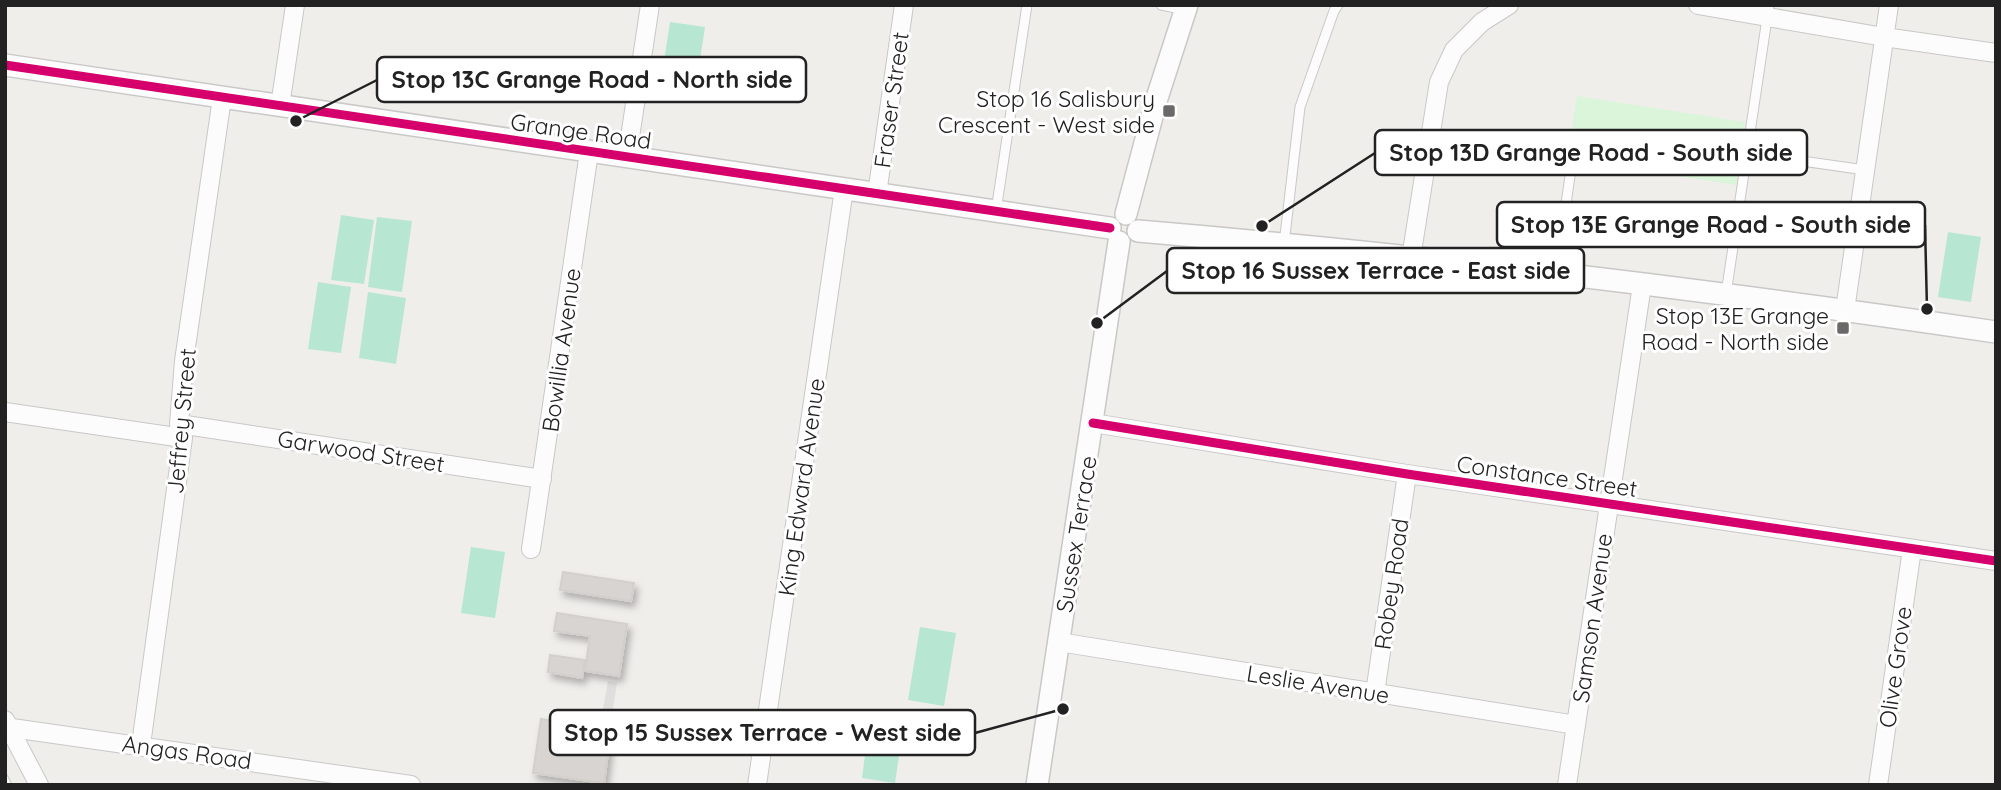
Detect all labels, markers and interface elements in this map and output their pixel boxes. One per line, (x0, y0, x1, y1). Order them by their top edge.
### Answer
street label: Fraser Street (867, 30, 915, 170)
callout: Stop 13C Grange Road - North side (377, 57, 806, 102)
text: Stop 13C Grange Road - North side (391, 64, 793, 94)
place label: Stop 16 Salisbury Crescent - West side (938, 84, 1155, 139)
marker: Stop 16 Salisbury Crescent - West side (1161, 103, 1177, 119)
street label: Grange Road (509, 107, 653, 155)
callout: Stop 13D Grange Road - South side (1375, 130, 1807, 175)
text: Stop 13D Grange Road - South side (1389, 137, 1793, 167)
callout: Stop 13E Grange Road - South side (1497, 202, 1925, 247)
text: Stop 13E Grange Road - South side (1511, 209, 1911, 239)
callout: Stop 16 Sussex Terrace - East side (1167, 248, 1584, 293)
text: Stop 16 Sussex Terrace - East side (1181, 255, 1571, 285)
street label: Bowillia Avenue (535, 266, 587, 434)
place label: Stop 13E Grange Road - North side (1641, 301, 1829, 356)
marker: Stop 13E Grange Road - North side (1835, 320, 1851, 336)
street label: Jeffrey Street (160, 347, 202, 495)
street label: King Edward Avenue (771, 376, 831, 598)
street label: Garwood Street (276, 424, 447, 479)
street label: Constance Street (1455, 449, 1639, 503)
street label: Sussex Terrace (1049, 454, 1103, 614)
street label: Robey Road (1367, 516, 1415, 652)
street label: Samson Avenue (1566, 531, 1618, 705)
street label: Olive Grove (1872, 604, 1918, 730)
street label: Leslie Avenue (1245, 658, 1391, 710)
callout: Stop 15 Sussex Terrace - West side (550, 710, 975, 755)
text: Stop 15 Sussex Terrace - West side (564, 717, 962, 747)
street label: Angas Road (120, 729, 254, 775)

